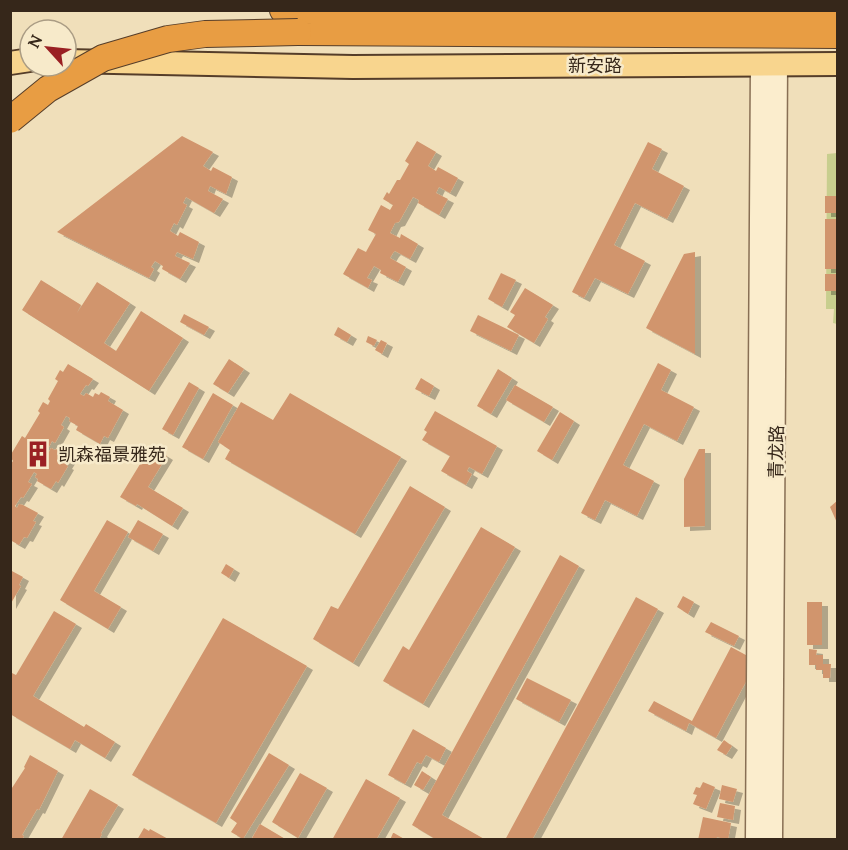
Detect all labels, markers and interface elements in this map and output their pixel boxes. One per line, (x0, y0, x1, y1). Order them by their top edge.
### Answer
north arrow (18, 18, 78, 78)
text: N (23, 31, 46, 51)
street label: 新安路 (568, 54, 622, 77)
street label: 青龙路 (764, 425, 788, 479)
building icon: 凯森福景雅苑 (23, 439, 53, 469)
place label: 凯森福景雅苑 (58, 443, 166, 466)

